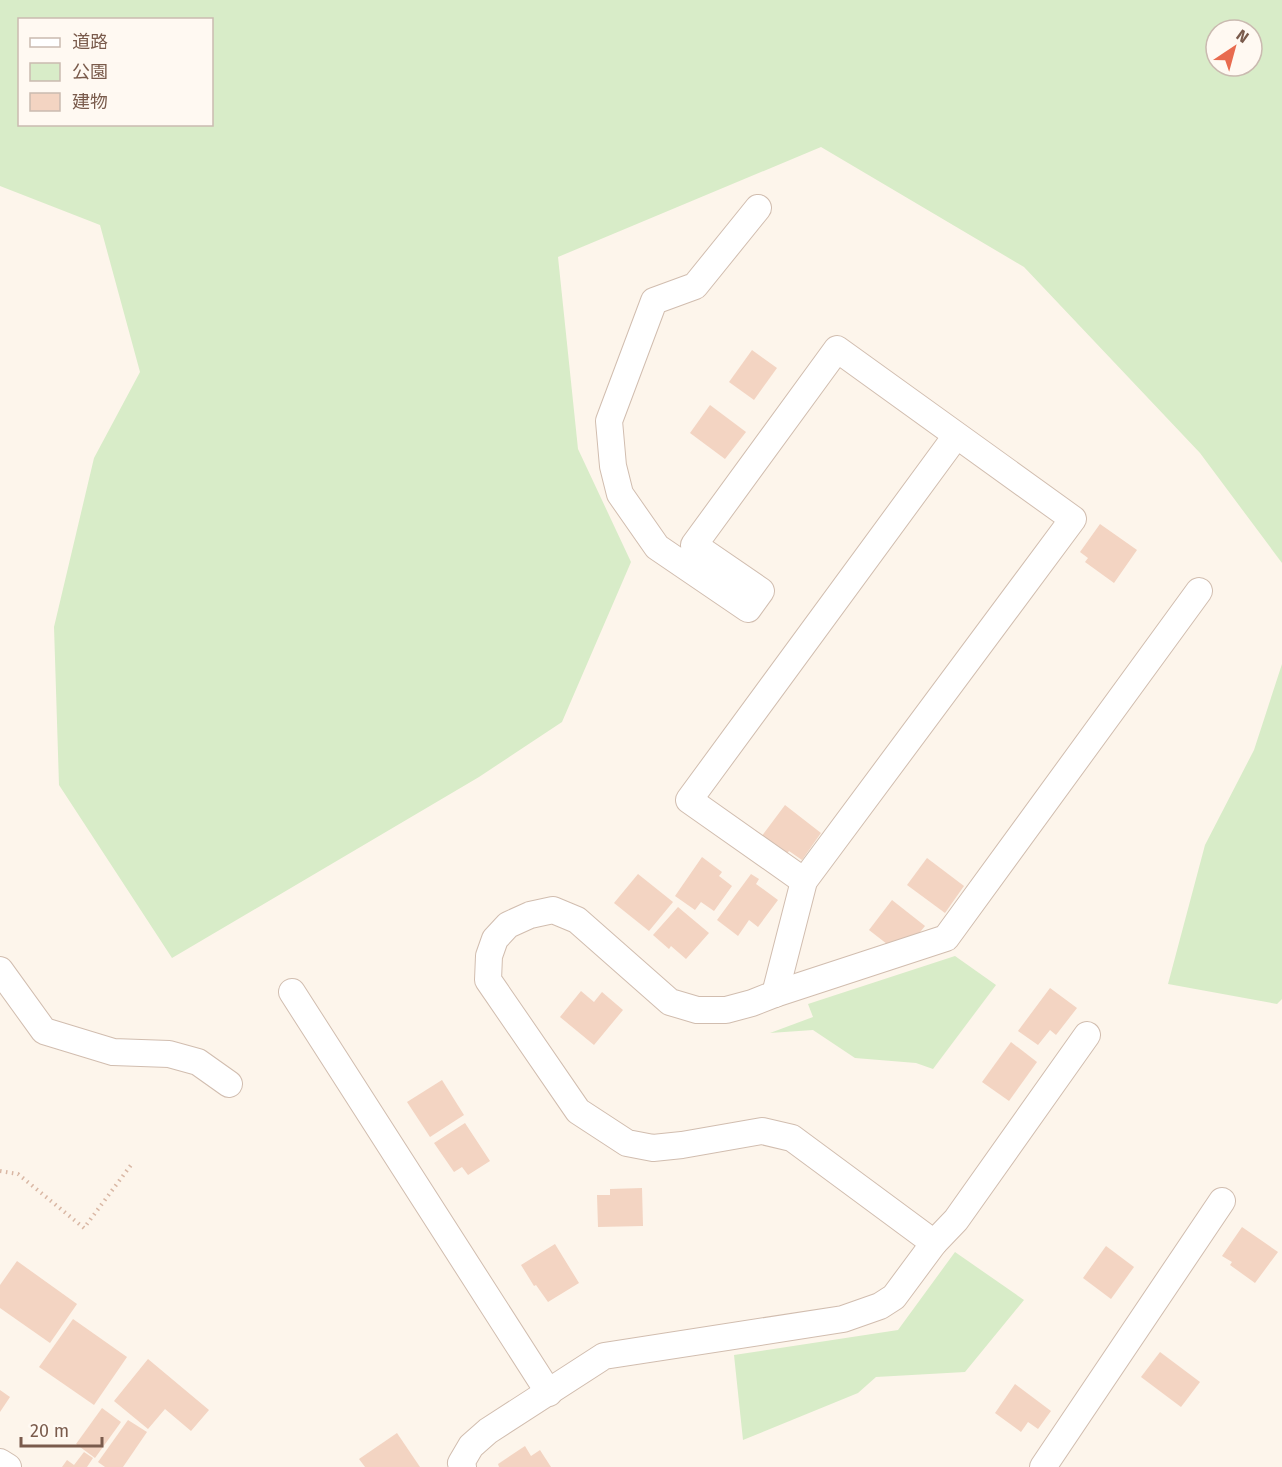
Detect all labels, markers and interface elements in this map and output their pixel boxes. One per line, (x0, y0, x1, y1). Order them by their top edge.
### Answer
legend (18, 18, 213, 126)
north arrow (1204, 18, 1264, 78)
text: N (1233, 25, 1252, 47)
text: 道路 (72, 31, 108, 53)
text: 公園 (72, 61, 108, 83)
text: 建物 (72, 91, 108, 113)
scale bar (21, 1410, 102, 1448)
text: 20 m (30, 1420, 69, 1442)

